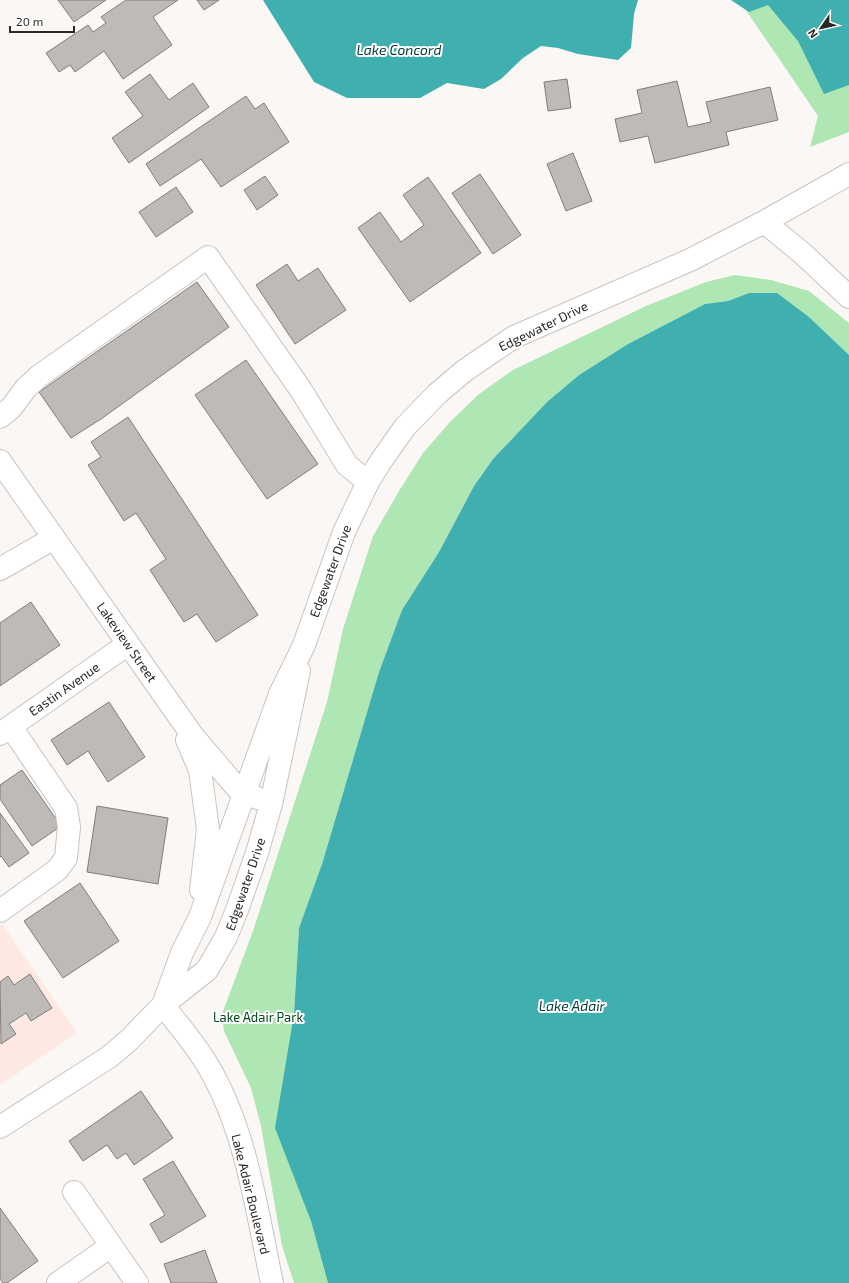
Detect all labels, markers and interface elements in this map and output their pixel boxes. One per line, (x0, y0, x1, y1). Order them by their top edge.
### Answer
scale bar (10, 8, 74, 34)
north arrow (801, 8, 841, 48)
text: 20 m (16, 14, 43, 28)
text: N (805, 27, 820, 41)
water label: Lake Concord (357, 41, 441, 58)
street label: Edgewater Drive (496, 297, 590, 355)
street label: Edgewater Drive (306, 523, 354, 619)
street label: Lakeview Street (94, 599, 160, 685)
street label: Eastin Avenue (25, 659, 103, 719)
street label: Edgewater Drive (222, 835, 268, 933)
water label: Lake Adair (539, 997, 606, 1014)
park label: Lake Adair Park (213, 1009, 303, 1025)
street label: Lake Adair Boulevard (228, 1132, 274, 1256)

